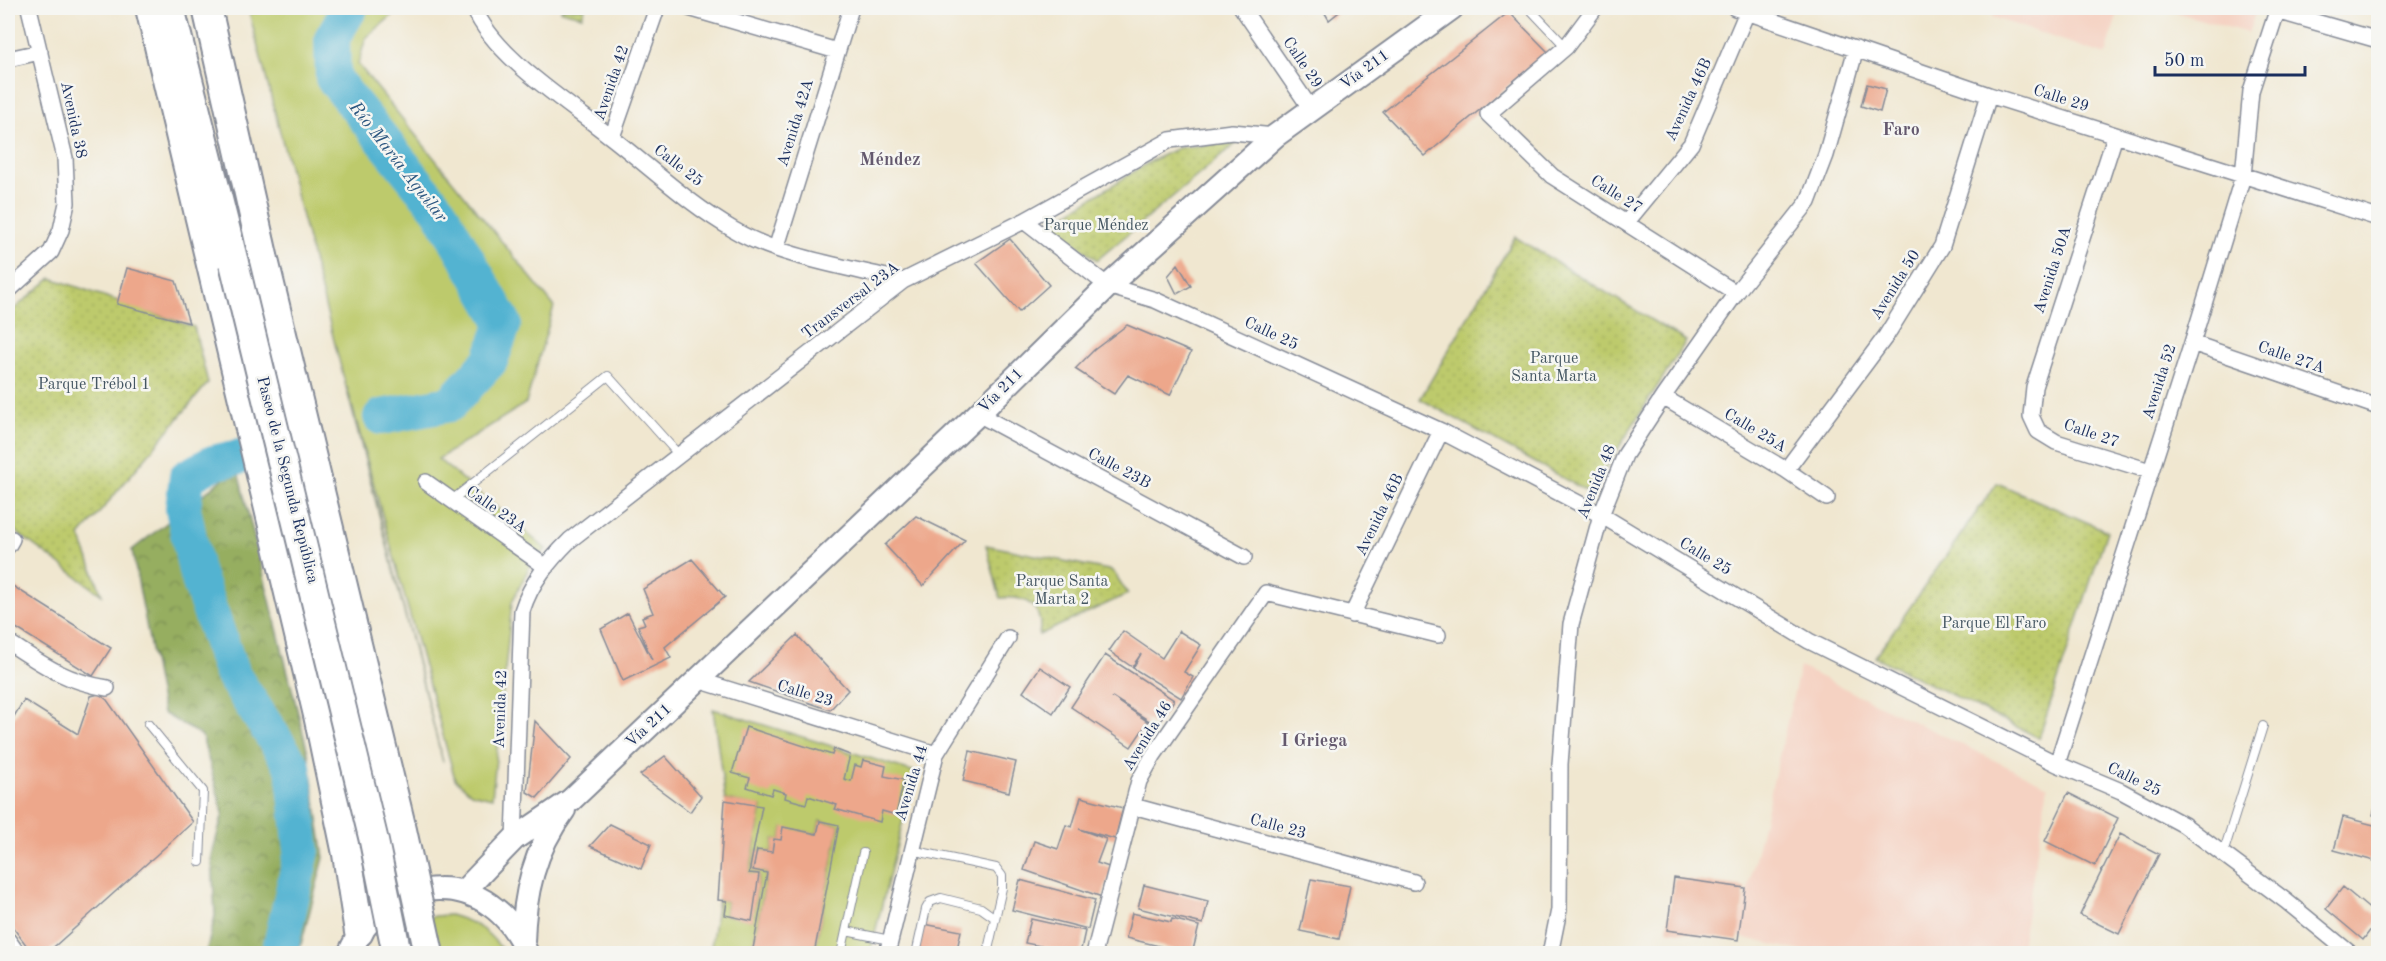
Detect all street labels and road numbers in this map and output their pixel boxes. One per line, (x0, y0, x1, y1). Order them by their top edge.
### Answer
street label: Calle 29 (1279, 35, 1325, 91)
street label: Avenida 42 (592, 43, 632, 123)
street label: Vía 211 (1338, 47, 1392, 93)
street label: Avenida 46B (1663, 56, 1715, 144)
street label: Avenida 42A (775, 77, 817, 169)
street label: Avenida 38 (57, 80, 89, 160)
street label: Calle 29 (2031, 82, 2091, 116)
street label: Calle 25 (650, 142, 706, 190)
street label: Calle 27 (1587, 173, 1645, 217)
street label: Avenida 50A (2031, 224, 2075, 316)
street label: Avenida 50 (1868, 247, 1924, 323)
street label: Transversal 23A (799, 259, 903, 343)
street label: Calle 25 (1241, 315, 1301, 353)
street label: Calle 27A (2255, 339, 2327, 377)
street label: Avenida 52 (2140, 342, 2180, 422)
street label: Vía 211 (975, 365, 1027, 417)
street label: Paseo de la Segunda República (253, 375, 321, 585)
street label: Calle 25A (1721, 406, 1789, 456)
street label: Calle 27 (2061, 417, 2121, 451)
street label: Avenida 48 (1575, 443, 1619, 521)
street label: Calle 23B (1085, 446, 1153, 492)
street label: Avenida 46B (1353, 471, 1407, 559)
street label: Calle 23A (463, 483, 529, 537)
street label: Calle 25 (1676, 535, 1734, 579)
street label: Avenida 42 (492, 669, 510, 749)
street label: Calle 23 (775, 678, 835, 710)
street label: Avenida 46 (1120, 698, 1176, 774)
street label: Vía 211 (623, 701, 675, 751)
street label: Avenida 44 (893, 743, 931, 823)
street label: Calle 25 (2105, 760, 2163, 800)
street label: Calle 23 (1248, 812, 1308, 842)

